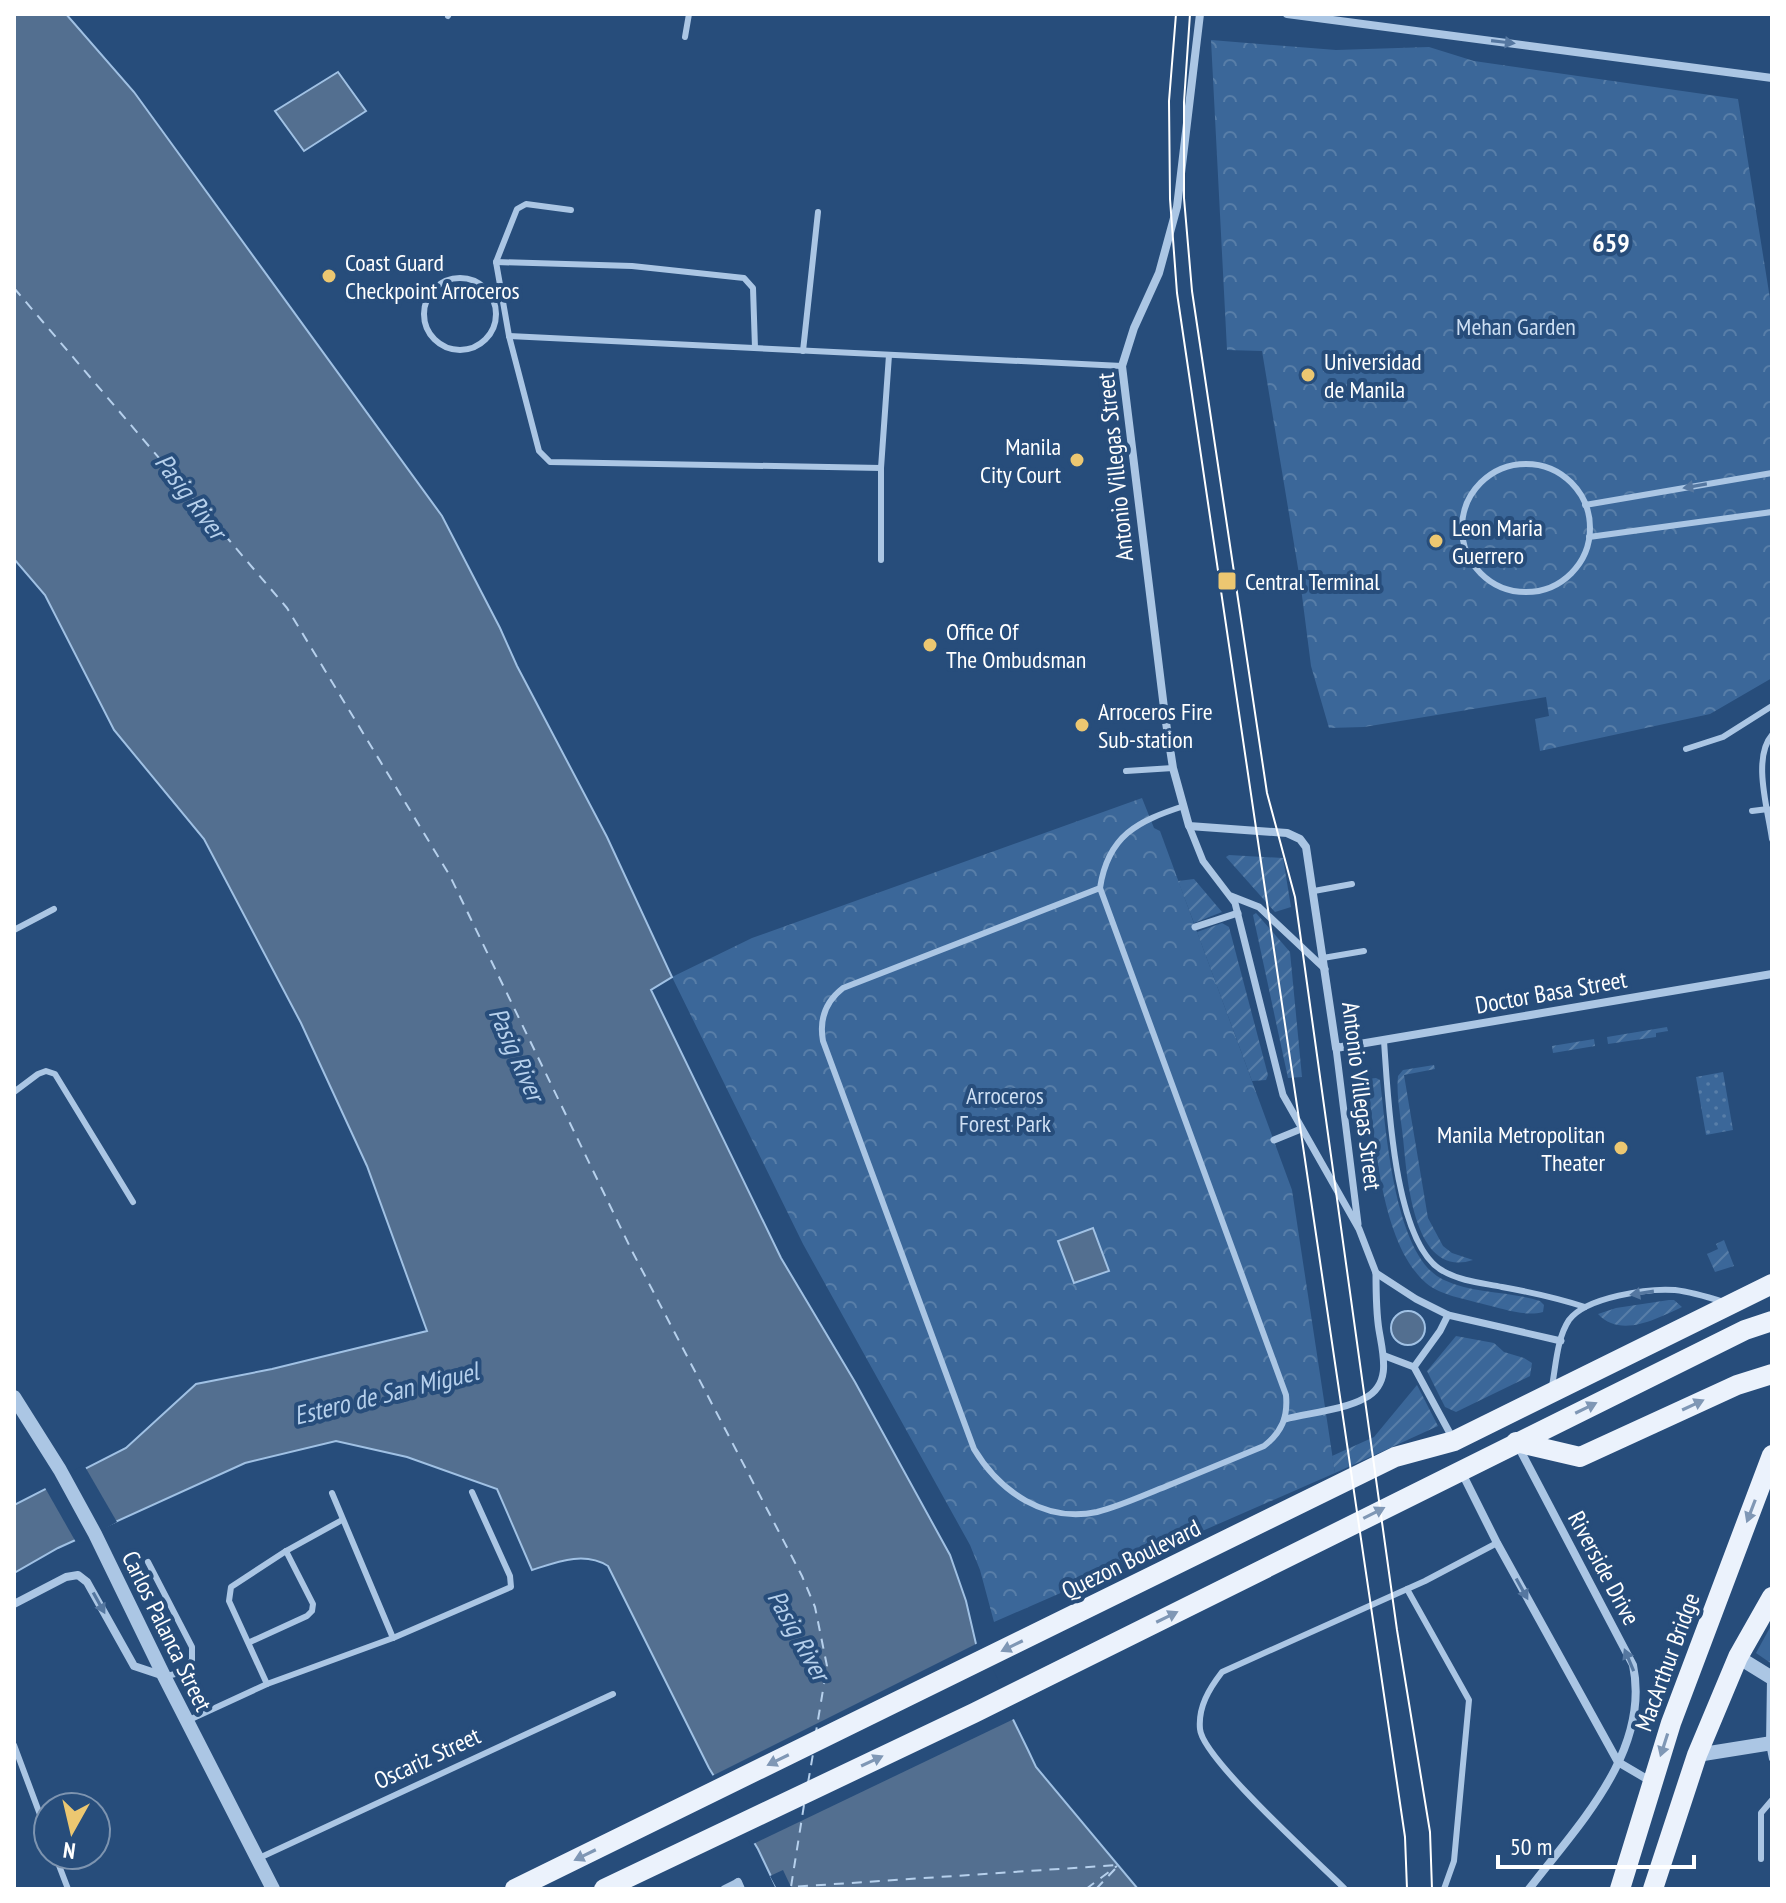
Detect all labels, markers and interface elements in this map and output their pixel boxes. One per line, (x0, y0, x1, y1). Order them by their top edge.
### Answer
one-way arrow (1491, 36, 1516, 49)
district label: 659 (1592, 226, 1630, 259)
place label: Coast Guard Checkpoint Arroceros (345, 247, 520, 306)
marker: Coast Guard Checkpoint Arroceros (320, 267, 338, 285)
park label: Mehan Garden (1456, 311, 1576, 342)
place label: Universidad de Manila (1324, 346, 1422, 405)
marker: Universidad de Manila (1299, 366, 1317, 384)
street label: Antonio Villegas Street (1090, 371, 1140, 563)
place label: Manila City Court (980, 431, 1061, 490)
water label: Pasig River (148, 447, 236, 548)
marker: Manila City Court (1068, 451, 1086, 469)
one-way arrow (1682, 480, 1707, 493)
place label: Leon Maria Guerrero (1452, 512, 1543, 571)
marker: Leon Maria Guerrero (1427, 532, 1445, 550)
place label: Central Terminal (1245, 566, 1380, 597)
marker: Central Terminal (1216, 570, 1238, 592)
place label: Office Of The Ombudsman (946, 616, 1086, 675)
marker: Office Of The Ombudsman (921, 636, 939, 654)
place label: Arroceros Fire Sub-station (1098, 696, 1213, 755)
marker: Arroceros Fire Sub-station (1073, 716, 1091, 734)
street label: Doctor Basa Street (1473, 963, 1630, 1021)
street label: Antonio Villegas Street (1335, 1000, 1389, 1192)
water label: Pasig River (482, 1002, 554, 1109)
park label: Arroceros Forest Park (959, 1080, 1052, 1139)
place label: Manila Metropolitan Theater (1437, 1119, 1605, 1178)
marker: Manila Metropolitan Theater (1612, 1139, 1630, 1157)
one-way arrow (1629, 1287, 1654, 1300)
water label: Estero de San Miguel (290, 1353, 485, 1432)
one-way arrow (1681, 1398, 1705, 1412)
one-way arrow (1575, 1401, 1598, 1415)
one-way arrow (1744, 1499, 1757, 1523)
street label: Riverside Drive (1561, 1506, 1647, 1630)
one-way arrow (1363, 1507, 1386, 1520)
street label: Quezon Boulevard (1056, 1512, 1206, 1606)
street label: Carlos Palanca Street (115, 1546, 219, 1717)
one-way arrow (1516, 1577, 1529, 1600)
water label: Pasig River (761, 1584, 839, 1690)
street label: MacArthur Bridge (1628, 1589, 1706, 1735)
one-way arrow (92, 1591, 106, 1614)
one-way arrow (1155, 1610, 1178, 1624)
one-way arrow (1000, 1639, 1023, 1653)
one-way arrow (1622, 1648, 1635, 1672)
street label: Oscariz Street (369, 1720, 486, 1796)
one-way arrow (1658, 1734, 1670, 1758)
one-way arrow (767, 1754, 790, 1767)
one-way arrow (860, 1754, 883, 1768)
north arrow (32, 1791, 112, 1871)
scale bar (1498, 1819, 1694, 1869)
text: 50 m (1510, 1831, 1552, 1862)
text: N (61, 1836, 77, 1865)
one-way arrow (573, 1848, 597, 1862)

